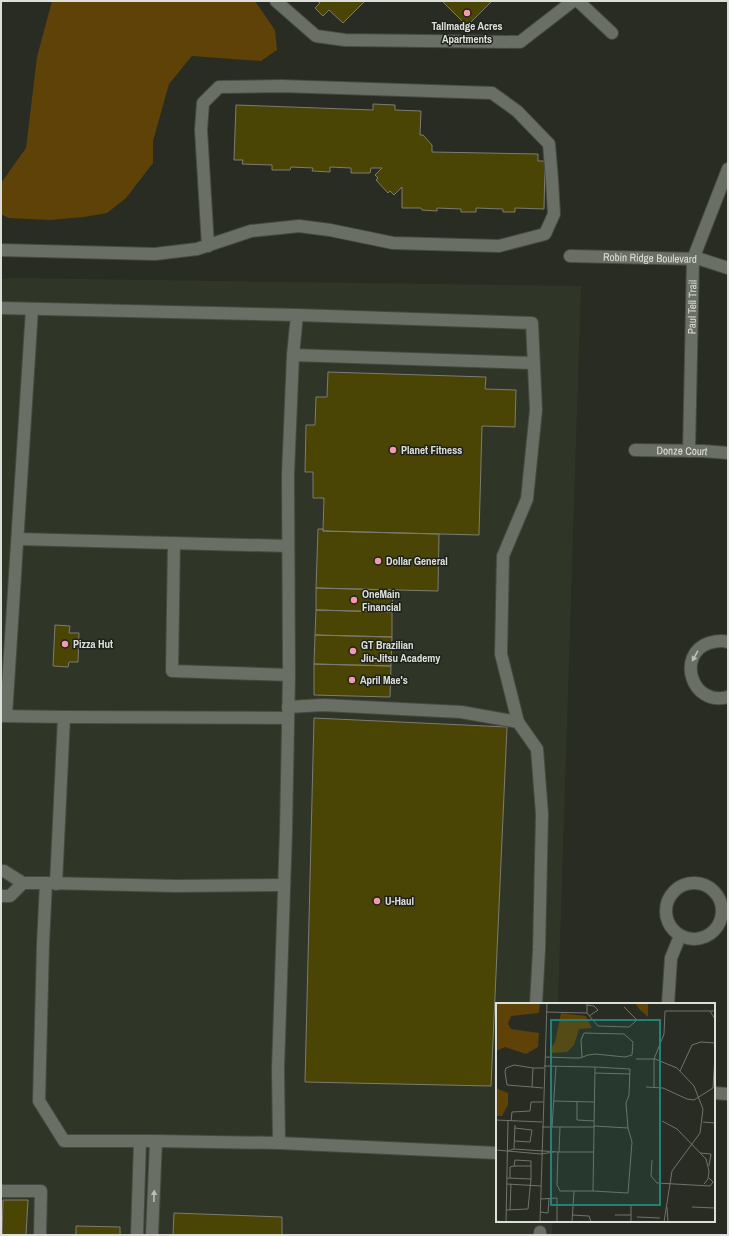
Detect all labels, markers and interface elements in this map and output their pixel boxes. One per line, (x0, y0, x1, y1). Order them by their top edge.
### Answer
marker: Tallmadge Acres Apartments (462, 8, 472, 18)
place label: Tallmadge Acres Apartments (431, 19, 503, 46)
street label: Robin Ridge Boulevard (603, 250, 697, 266)
street label: Paul Tell Trail (684, 280, 700, 334)
place label: Planet Fitness (401, 443, 462, 457)
street label: Donze Court (657, 443, 708, 458)
marker: Planet Fitness (388, 445, 398, 455)
place label: Dollar General (386, 554, 448, 568)
marker: Dollar General (373, 556, 383, 566)
place label: OneMain Financial (362, 587, 401, 614)
marker: OneMain Financial (349, 595, 359, 605)
place label: Pizza Hut (73, 637, 113, 651)
place label: GT Brazilian Jiu-Jitsu Academy (361, 638, 440, 665)
marker: Pizza Hut (60, 639, 70, 649)
marker: GT Brazilian Jiu-Jitsu Academy (348, 646, 358, 656)
one-way arrow (692, 650, 699, 662)
place label: April Mae's (360, 673, 408, 687)
marker: April Mae's (347, 675, 357, 685)
place label: U-Haul (385, 894, 414, 908)
marker: U-Haul (372, 896, 382, 906)
inset map (496, 1003, 715, 1222)
one-way arrow (150, 1190, 157, 1202)

